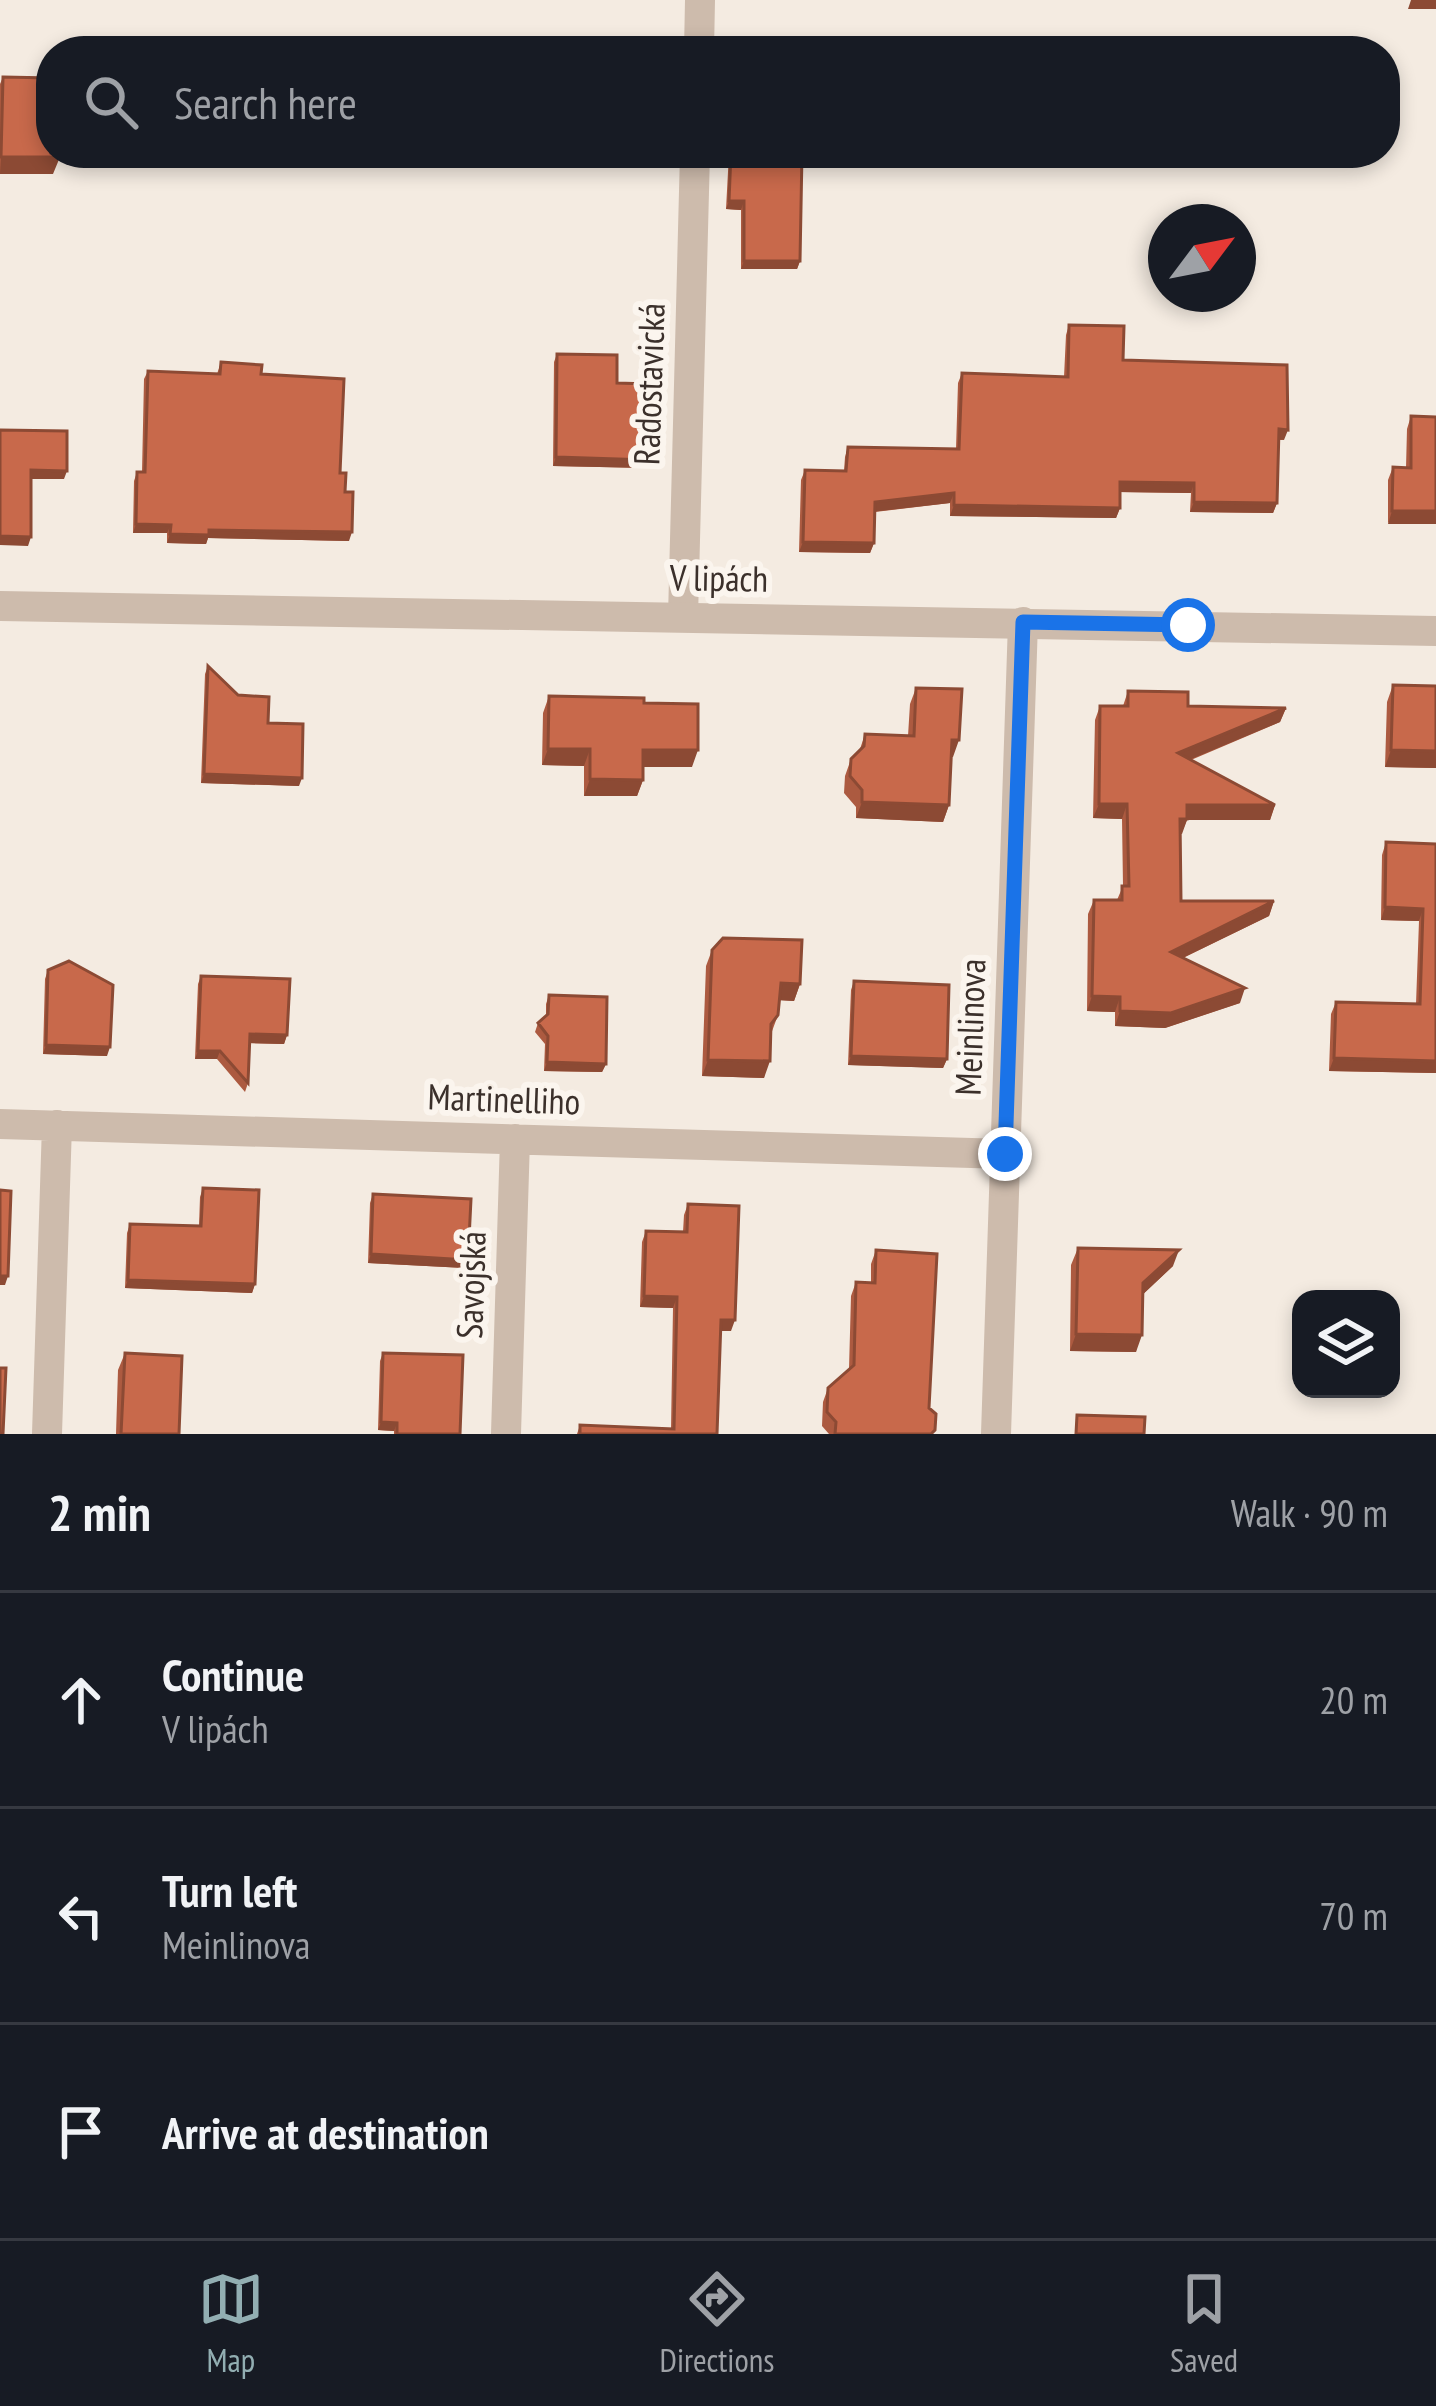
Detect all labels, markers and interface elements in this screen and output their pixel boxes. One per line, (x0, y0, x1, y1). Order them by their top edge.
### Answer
search box (36, 36, 1400, 168)
icon: search (78, 69, 144, 135)
text: Search here (174, 73, 357, 131)
north arrow (1148, 204, 1256, 312)
street label: Radostavická (622, 302, 675, 466)
street label: V lipách (668, 553, 769, 602)
route start (1161, 598, 1215, 652)
street label: Meinlinova (944, 958, 995, 1096)
street label: Martinelliho (427, 1072, 581, 1125)
route end (978, 1127, 1032, 1181)
street label: Savojská (445, 1230, 496, 1340)
map controls (1292, 1290, 1400, 1398)
button: layers (1292, 1290, 1400, 1398)
text: 2 min (48, 1479, 151, 1545)
text: Walk · 90 m (1231, 1487, 1388, 1538)
text: Continue (162, 1645, 304, 1703)
icon: ahead (48, 1667, 114, 1733)
text: 20 m (1319, 1674, 1388, 1725)
text: V lipách (162, 1703, 269, 1754)
text: Turn left (162, 1861, 297, 1919)
icon: left (48, 1883, 114, 1949)
text: 70 m (1319, 1890, 1388, 1941)
text: Meinlinova (162, 1919, 310, 1970)
icon: arrive (48, 2099, 114, 2165)
text: Arrive at destination (162, 2103, 489, 2161)
tab: Map (198, 2266, 264, 2381)
tab: Directions (660, 2266, 774, 2381)
tab: Saved (1170, 2266, 1238, 2381)

